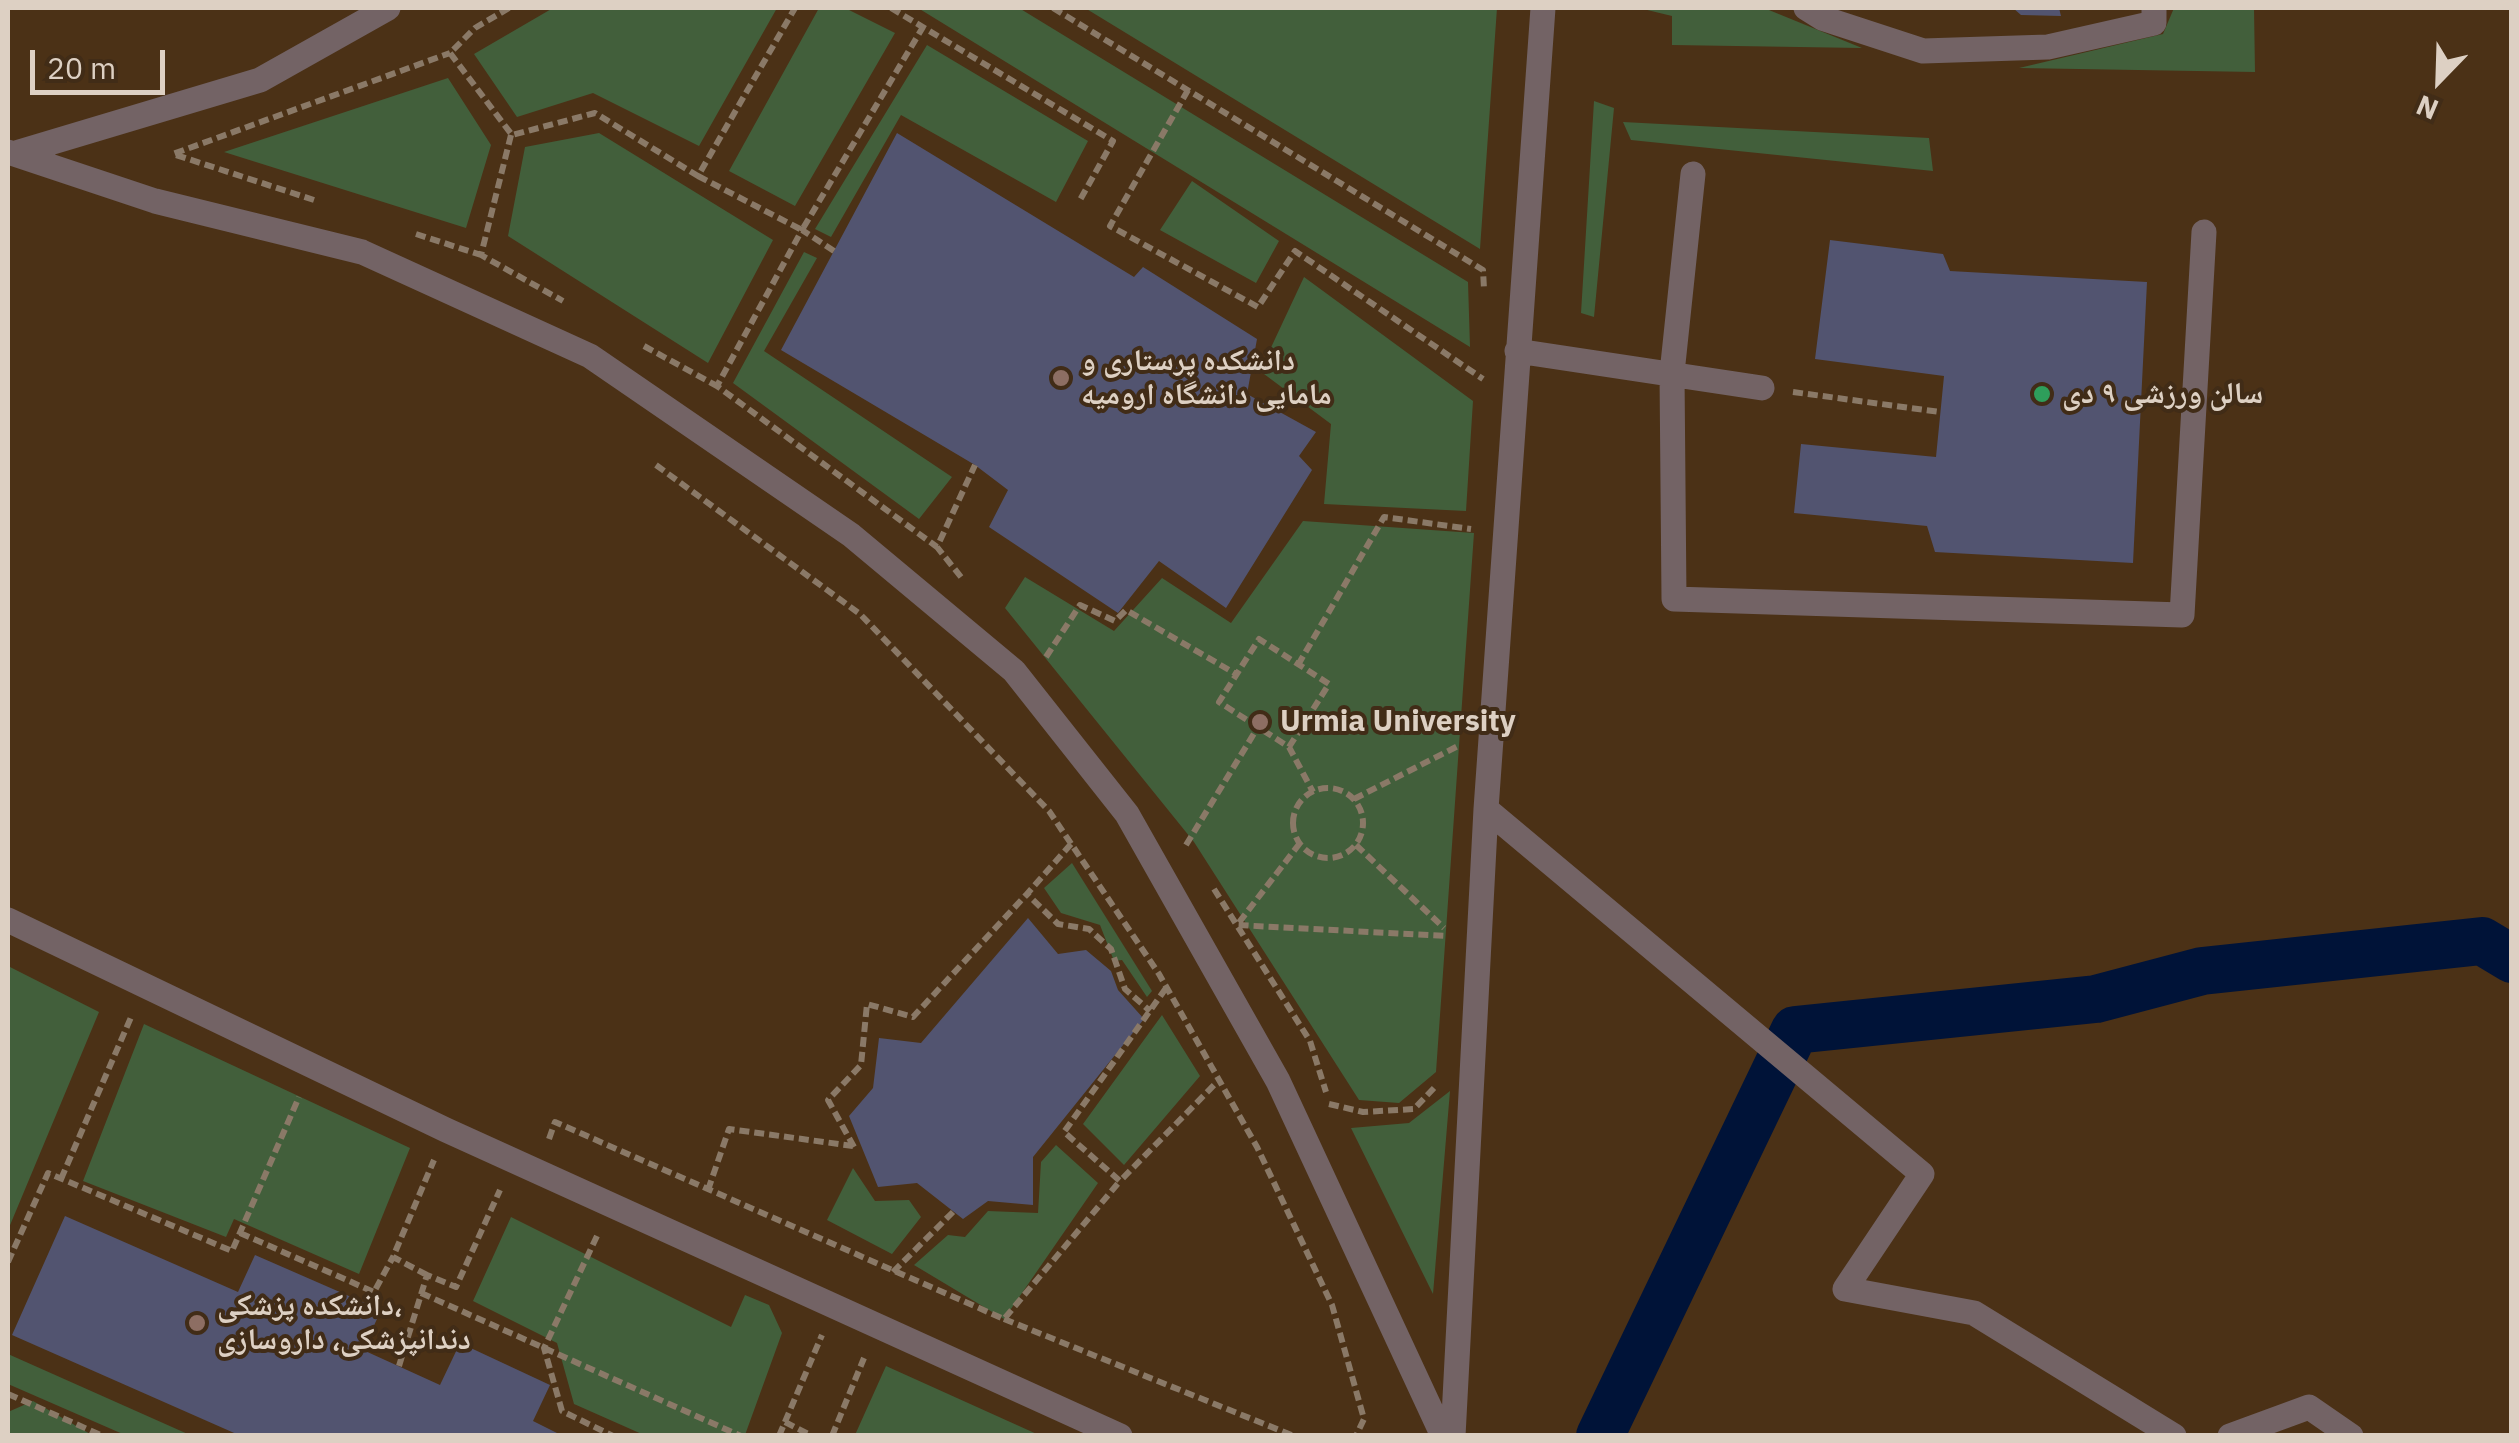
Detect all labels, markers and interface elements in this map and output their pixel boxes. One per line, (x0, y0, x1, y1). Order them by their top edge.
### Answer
scale bar (35, 30, 170, 92)
north arrow (2389, 30, 2489, 130)
text: 20 m (47, 48, 116, 87)
text: N (2411, 87, 2444, 129)
place label: دانشکده پرستاری و مامایی دانشگاه ارومیه (1081, 343, 1332, 414)
marker: دانشکده پرستاری و مامایی دانشگاه ارومیه (1050, 367, 1072, 389)
place label: سالن ورزشی ۹ دی (2062, 376, 2263, 412)
marker: سالن ورزشی ۹ دی (2031, 383, 2053, 405)
place label: Urmia University (1280, 704, 1516, 740)
marker: Urmia University (1249, 711, 1271, 733)
place label: دانشکده پزشکی، دندانپزشکی، داروسازی (217, 1288, 471, 1358)
marker: دانشکده پزشکی، دندانپزشکی، داروسازی (186, 1312, 208, 1334)

